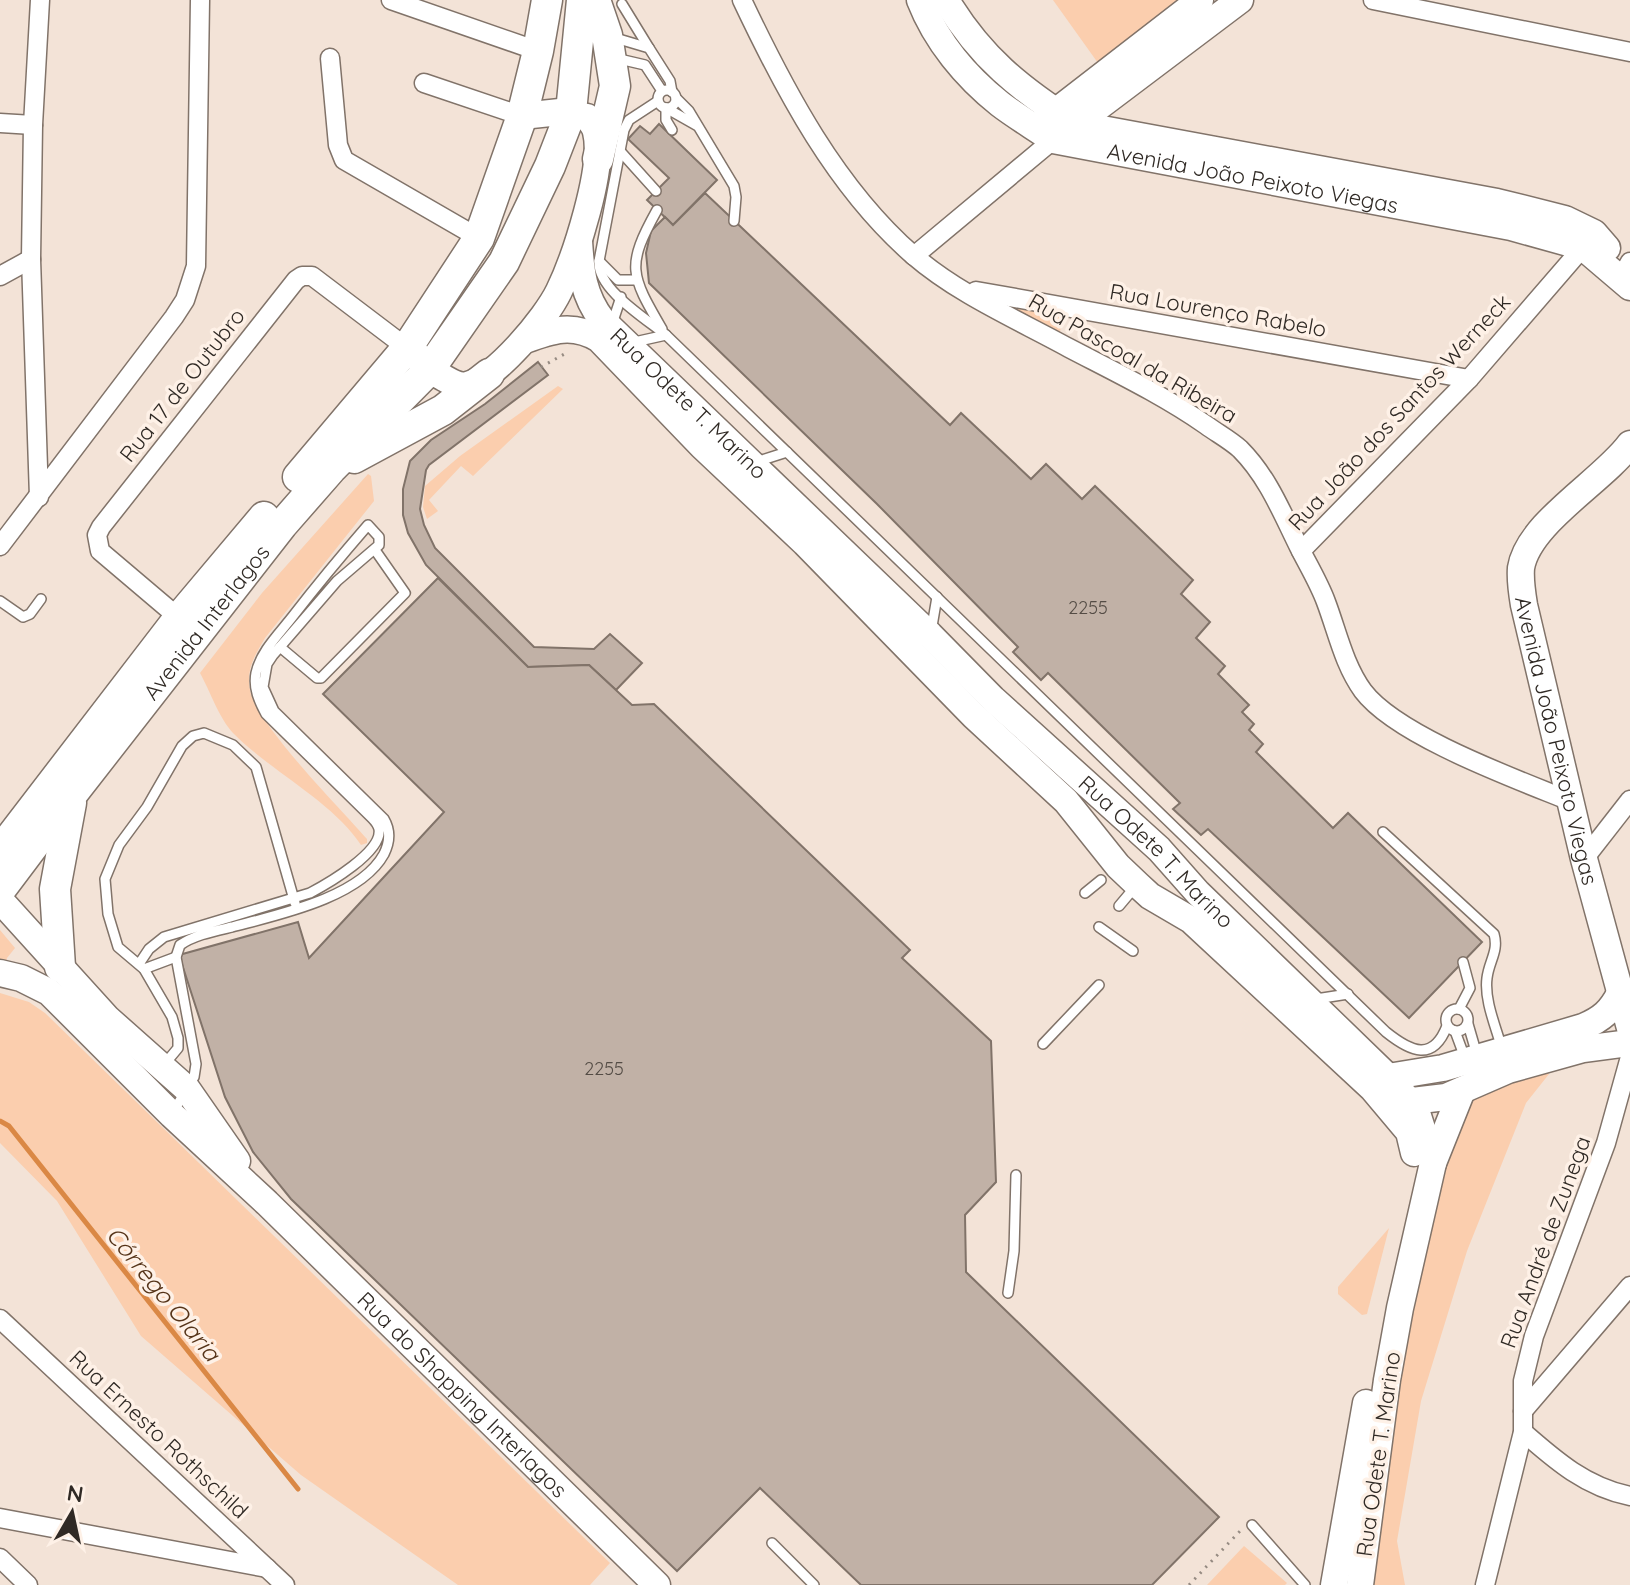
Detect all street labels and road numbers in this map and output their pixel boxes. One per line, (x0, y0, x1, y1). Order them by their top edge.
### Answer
street label: Avenida João Peixoto Viegas (1105, 137, 1401, 219)
street label: Rua Lourenço Rabelo (1107, 277, 1329, 343)
street label: Rua Pascoal da Ribeira (1024, 287, 1242, 429)
street label: Rua João dos Santos Werneck (1282, 288, 1516, 536)
street label: Rua 17 de Outubro (113, 302, 251, 468)
street label: Rua Odete T. Marino (604, 322, 773, 485)
street label: Avenida Interlagos (137, 539, 276, 706)
street label: Avenida João Peixoto Viegas (1509, 594, 1604, 888)
street label: Rua Odete T. Marino (1073, 769, 1240, 934)
street label: Rua André de Zunega (1494, 1132, 1596, 1352)
street label: Rua do Shopping Interlagos (352, 1285, 573, 1503)
street label: Rua Ernesto Rothschild (64, 1344, 254, 1524)
street label: Rua Odete T. Marino (1350, 1350, 1406, 1558)

